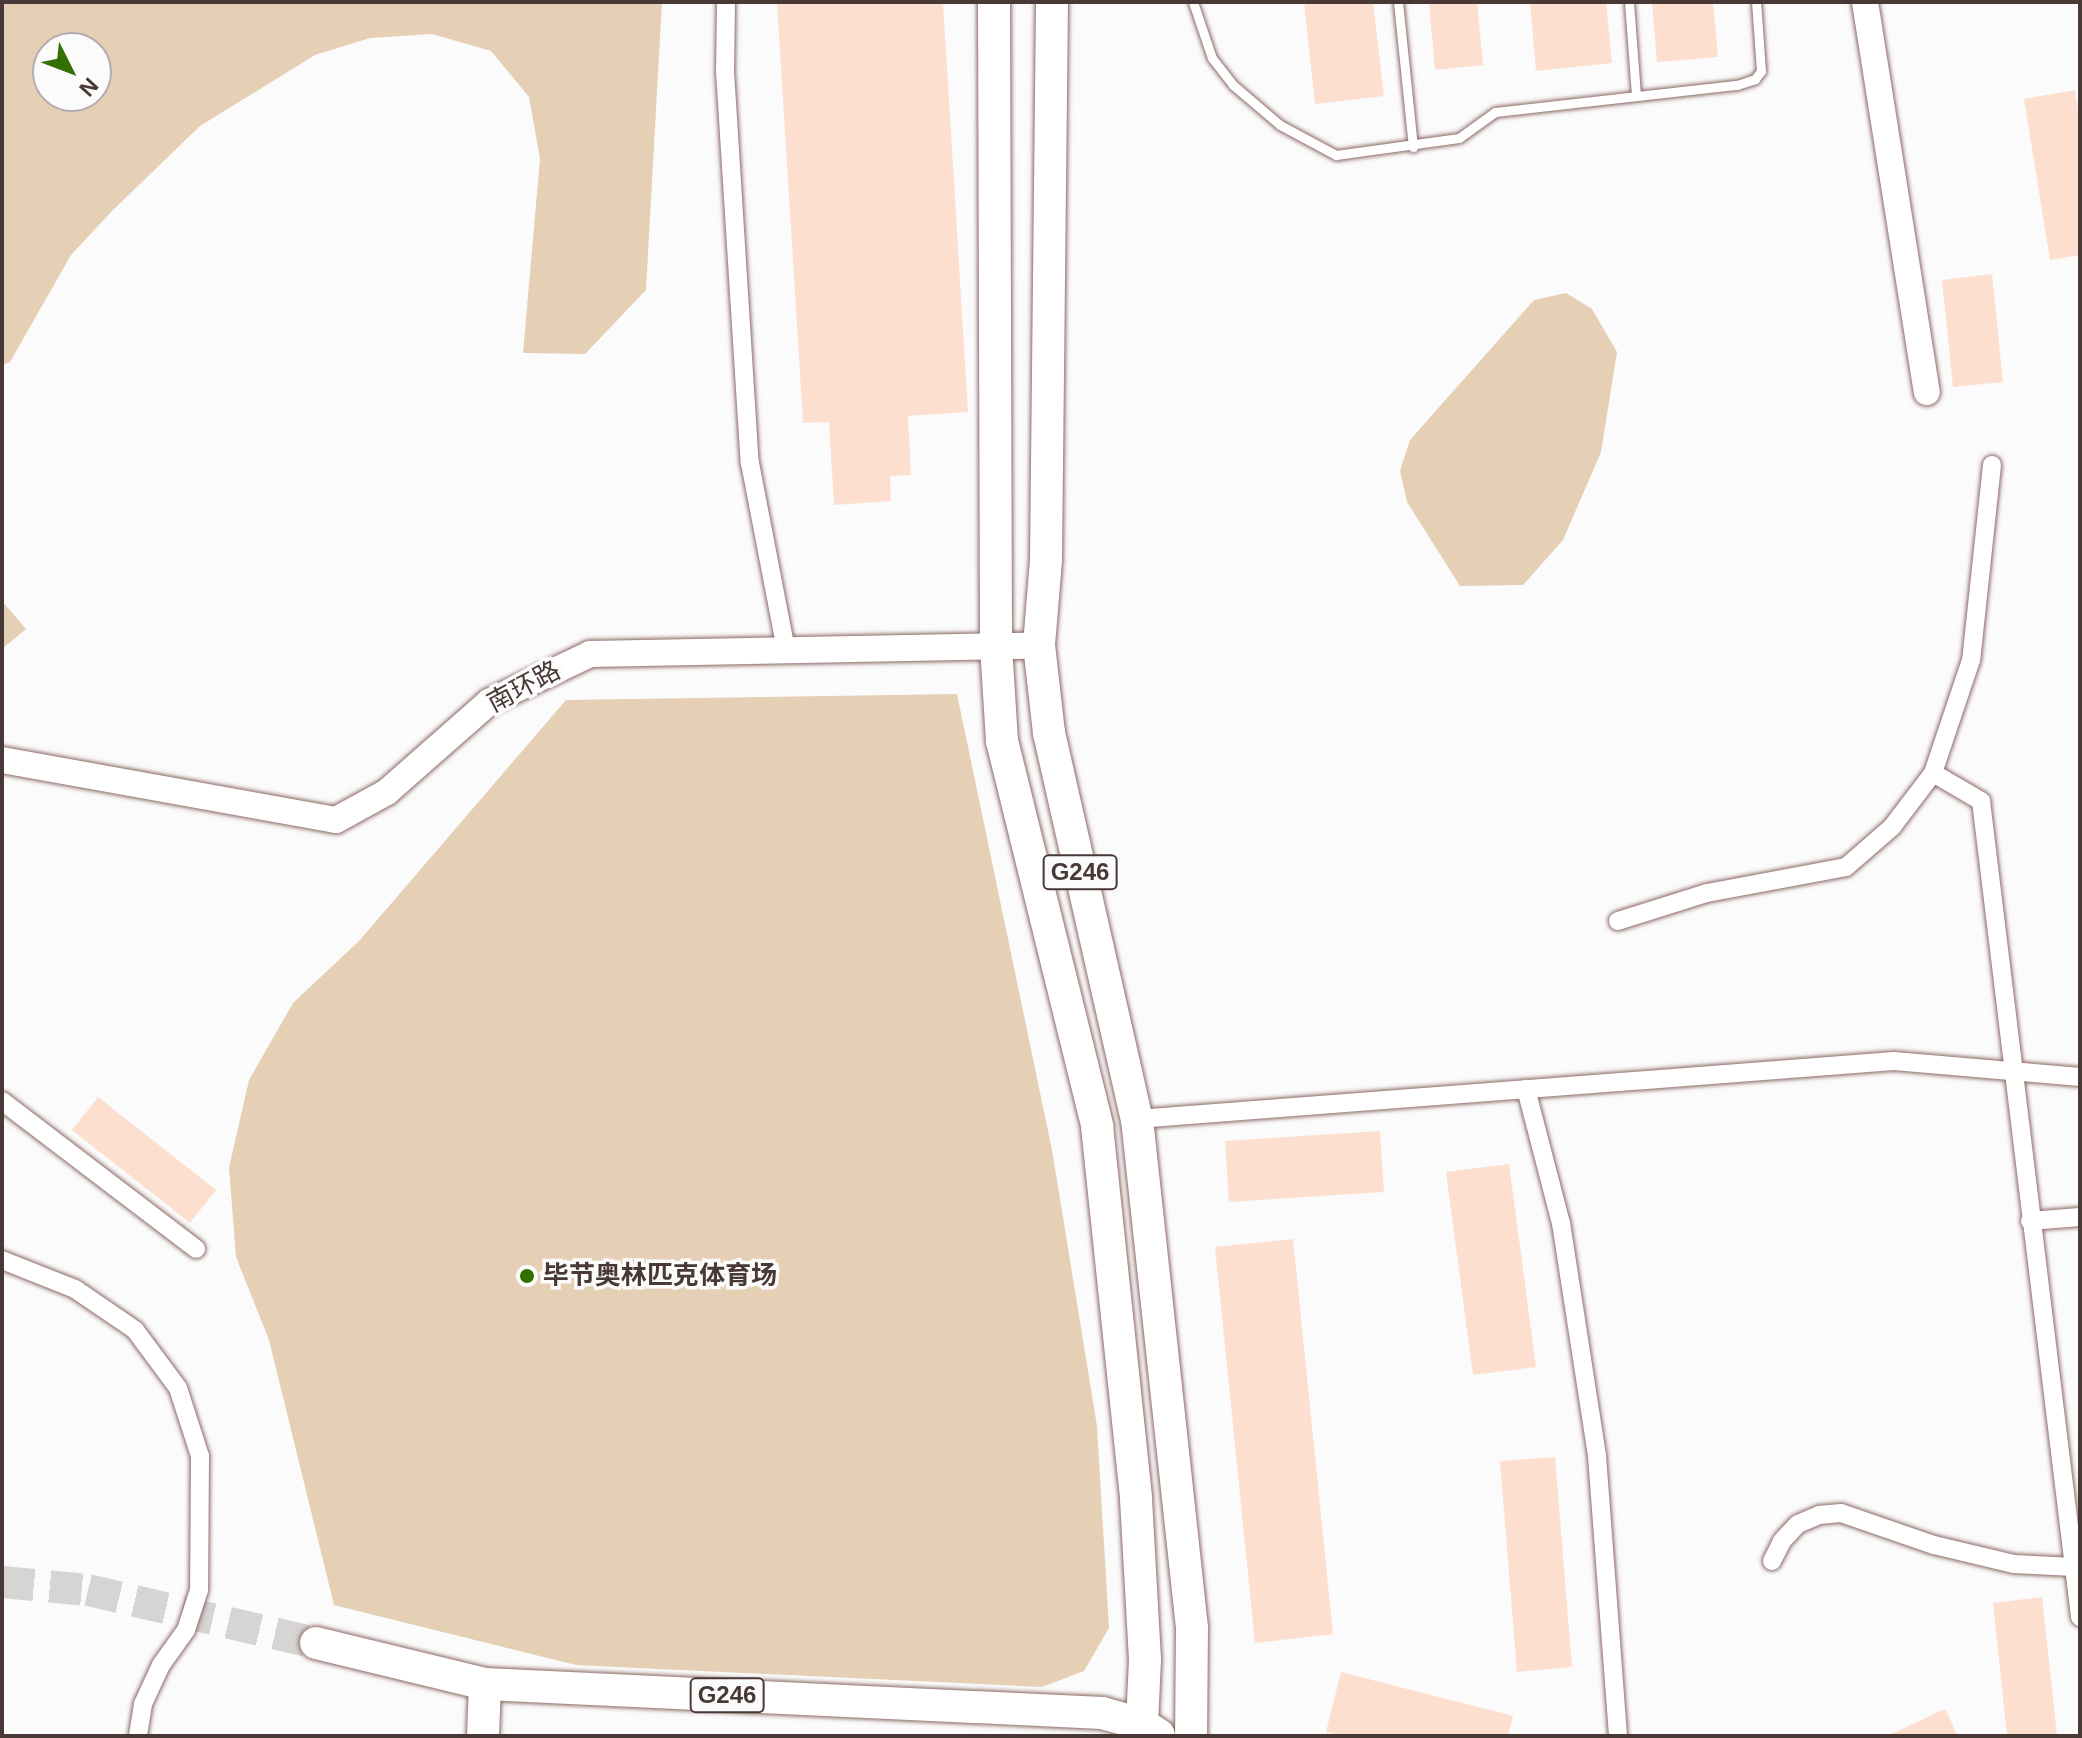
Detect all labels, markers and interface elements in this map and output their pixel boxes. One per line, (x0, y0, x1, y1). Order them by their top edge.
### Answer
north arrow (32, 32, 112, 112)
text: N (74, 73, 103, 101)
street label: 南环路 (482, 655, 566, 719)
road number: G246 (1042, 852, 1118, 892)
place label: 毕节奥林匹克体育场 (543, 1260, 777, 1292)
marker: 毕节奥林匹克体育场 (518, 1267, 536, 1285)
road number: G246 (689, 1675, 765, 1715)

